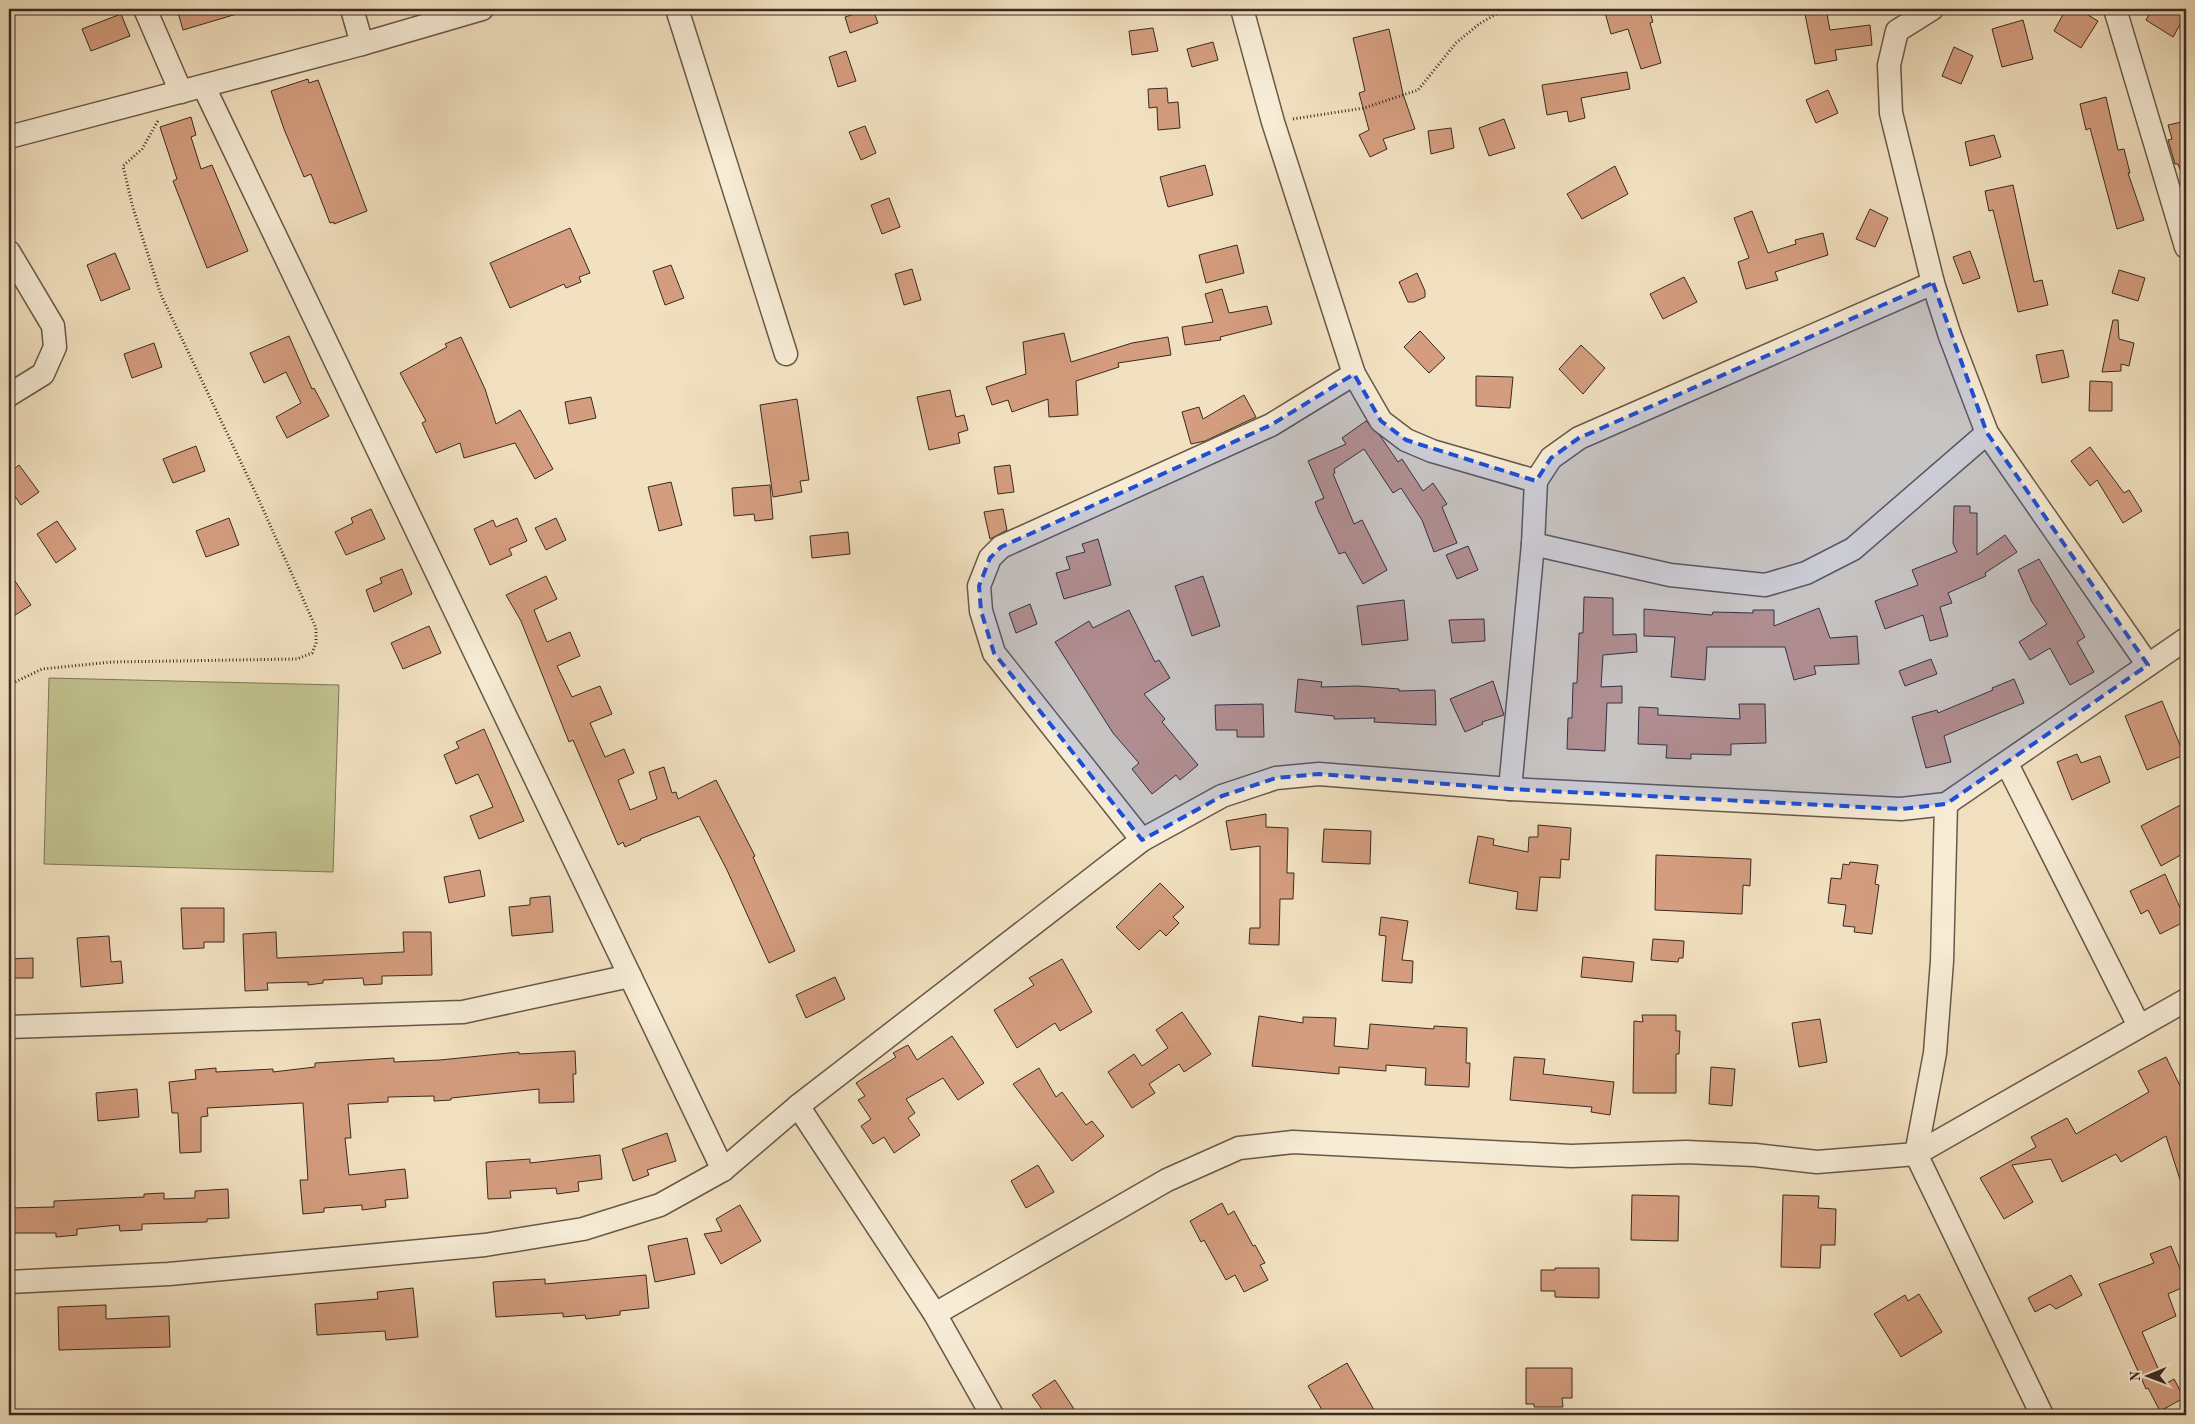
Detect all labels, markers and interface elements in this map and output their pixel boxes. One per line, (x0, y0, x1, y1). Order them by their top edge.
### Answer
north arrow (2122, 1352, 2172, 1402)
text: N (2129, 1370, 2143, 1382)

